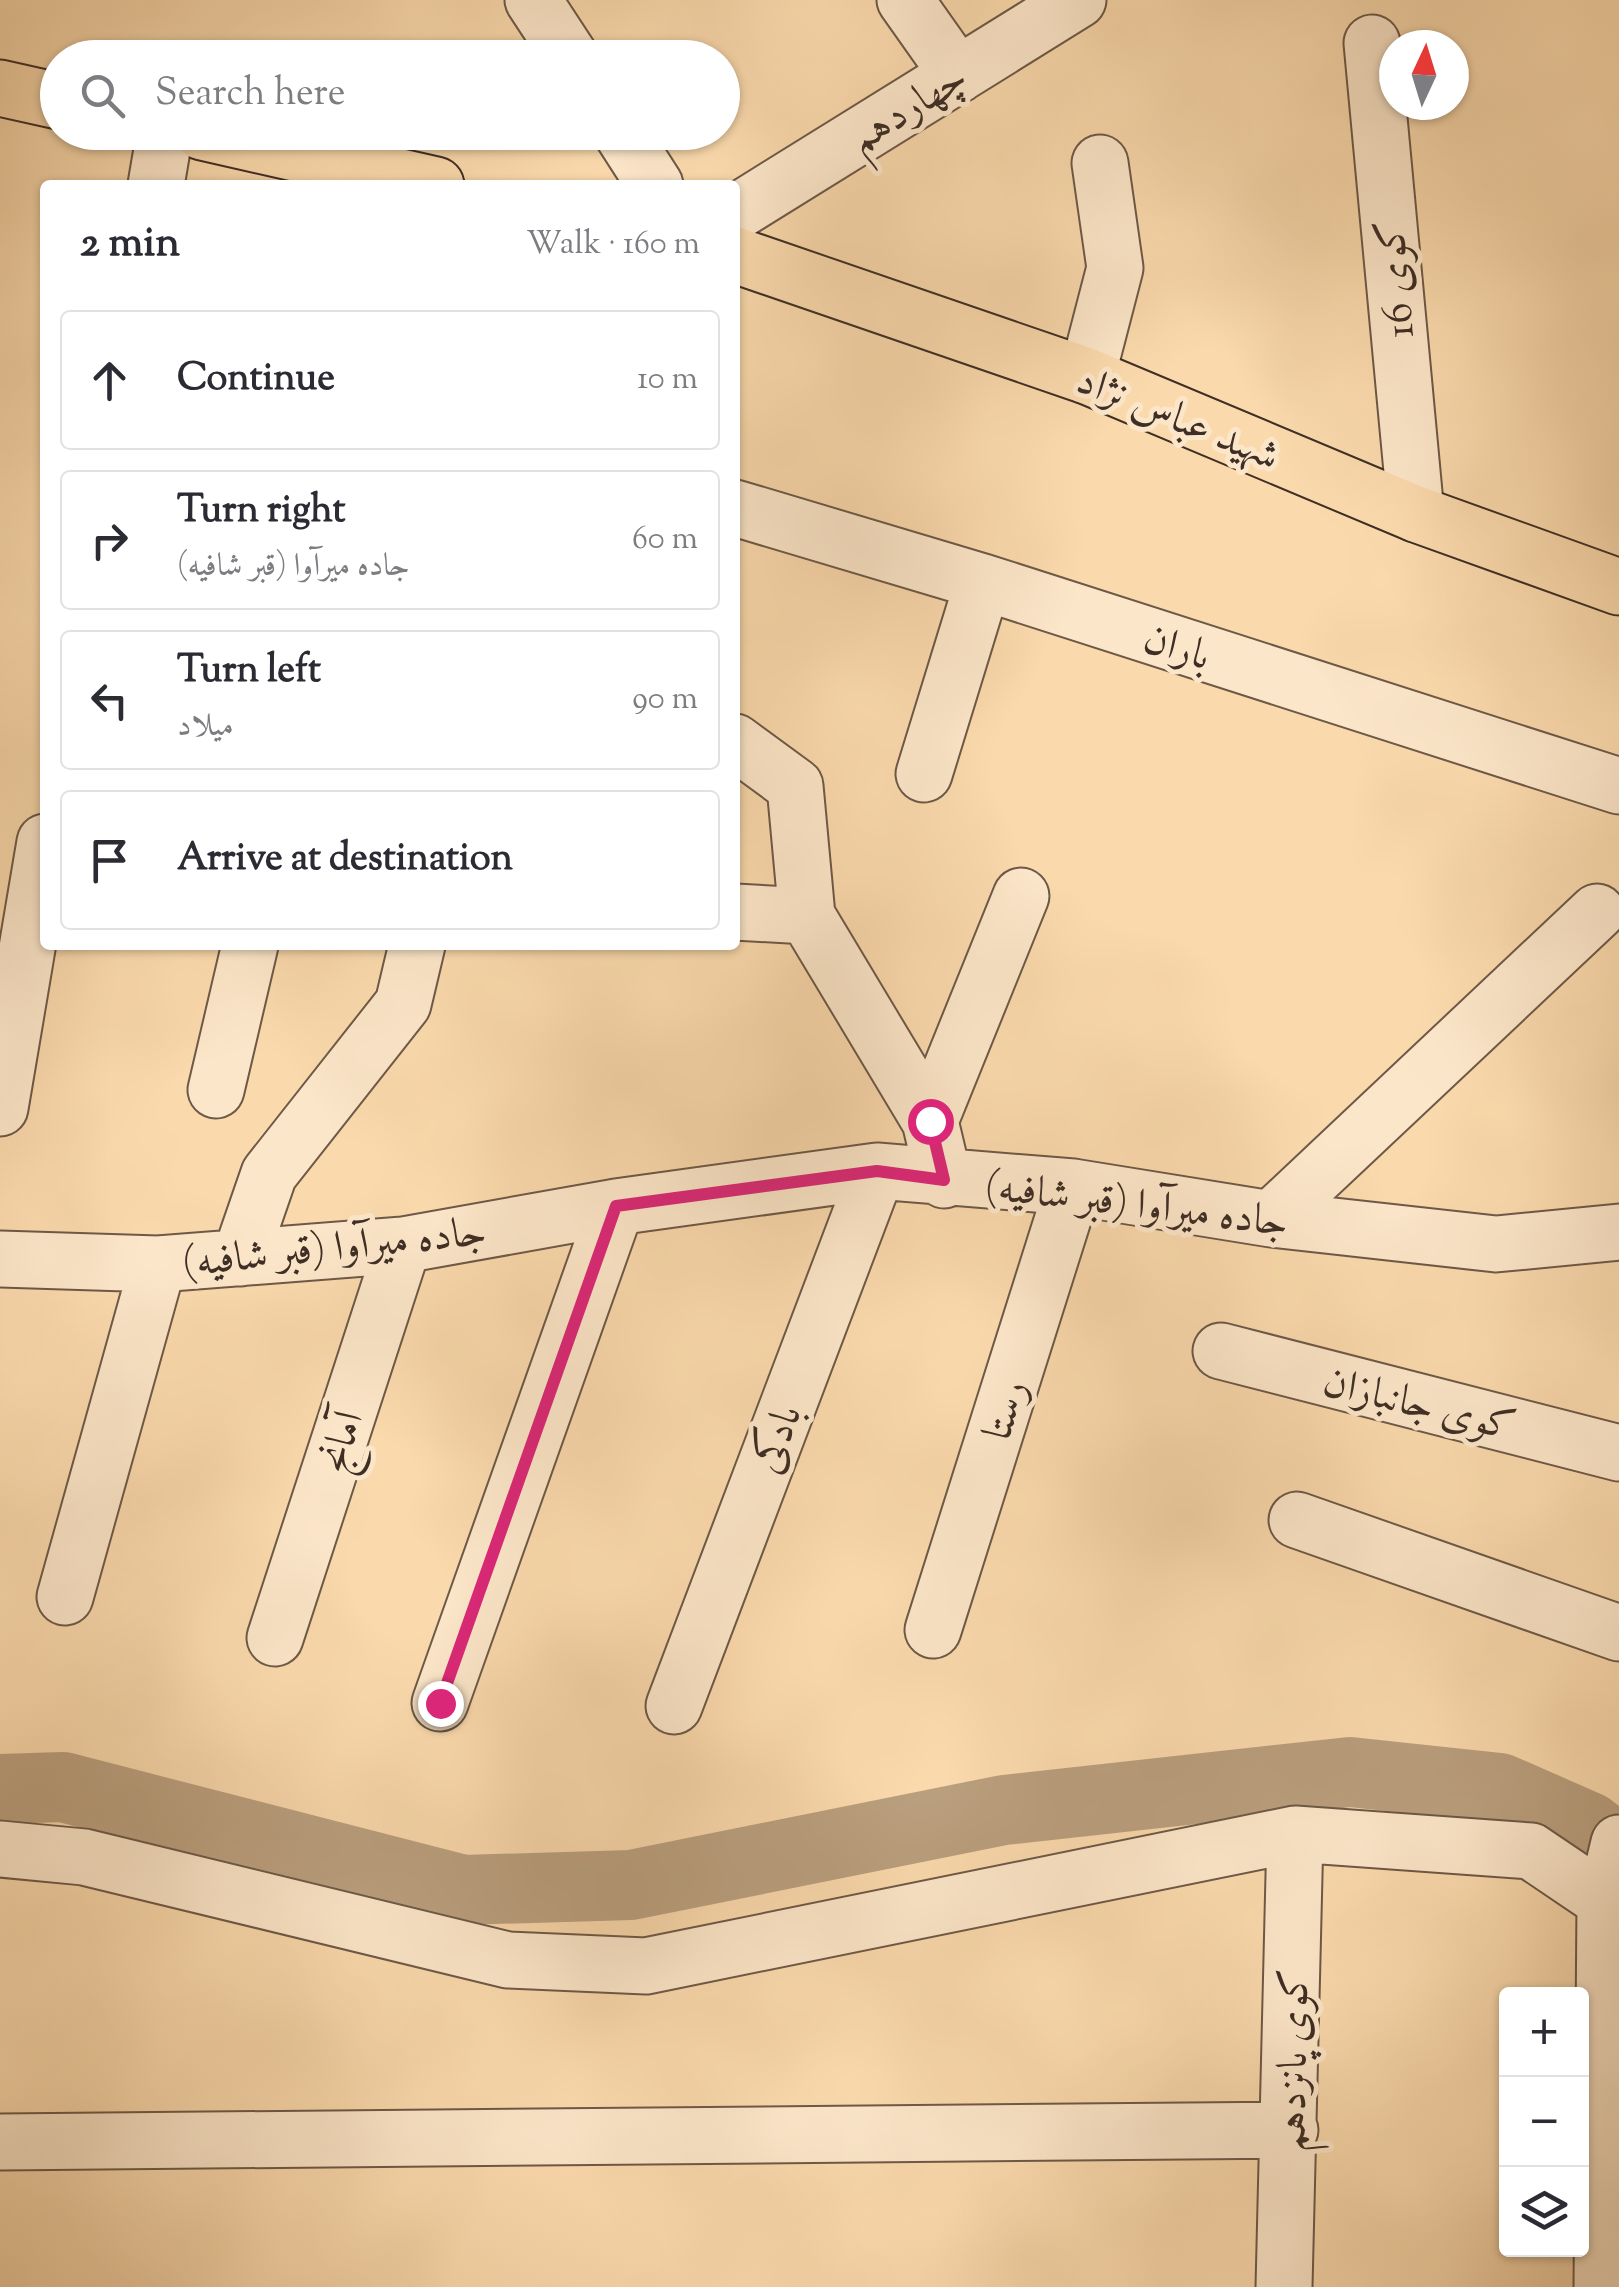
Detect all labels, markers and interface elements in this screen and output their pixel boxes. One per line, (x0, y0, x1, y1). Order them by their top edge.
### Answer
north arrow (1379, 30, 1469, 120)
search box (40, 40, 740, 150)
street label: چهاردهم (839, 50, 983, 174)
icon: search (75, 68, 130, 123)
text: Search here (155, 68, 346, 122)
text: 2 min (80, 215, 180, 275)
street label: کوی 16 (1363, 217, 1433, 340)
text: Walk · 160 m (526, 222, 700, 268)
icon: ahead (82, 353, 137, 408)
text: Continue (177, 353, 335, 407)
street label: شهید عباس نژاد (1067, 353, 1288, 489)
text: 10 m (637, 357, 698, 403)
text: Turn right (177, 485, 345, 539)
icon: right (82, 513, 137, 568)
text: 60 m (632, 517, 698, 563)
text: جاده میرآوا (قبر شافیه) (177, 544, 410, 590)
street label: باران (1135, 611, 1218, 689)
text: Turn left (177, 645, 321, 699)
icon: left (82, 673, 137, 728)
text: 90 m (632, 677, 698, 723)
text: میلاد (177, 704, 234, 750)
icon: arrive (82, 833, 137, 888)
text: Arrive at destination (177, 833, 513, 887)
route start (908, 1099, 954, 1145)
street label: جاده میرآوا (قبر شافیه) (981, 1159, 1292, 1255)
street label: جاده میرآوا (قبر شافیه) (179, 1204, 490, 1296)
street label: کوی جانبازان (1316, 1354, 1521, 1460)
street label: رستا (970, 1373, 1046, 1449)
street label: بادکی (739, 1397, 820, 1483)
street label: آمانج (306, 1400, 385, 1482)
route end (418, 1681, 464, 1727)
street label: کوی پانزدهم (1264, 1968, 1333, 2152)
map controls (1499, 1987, 1589, 2257)
button: + (1499, 1987, 1589, 2077)
button: − (1499, 2077, 1589, 2167)
button: layers (1499, 2167, 1589, 2257)

